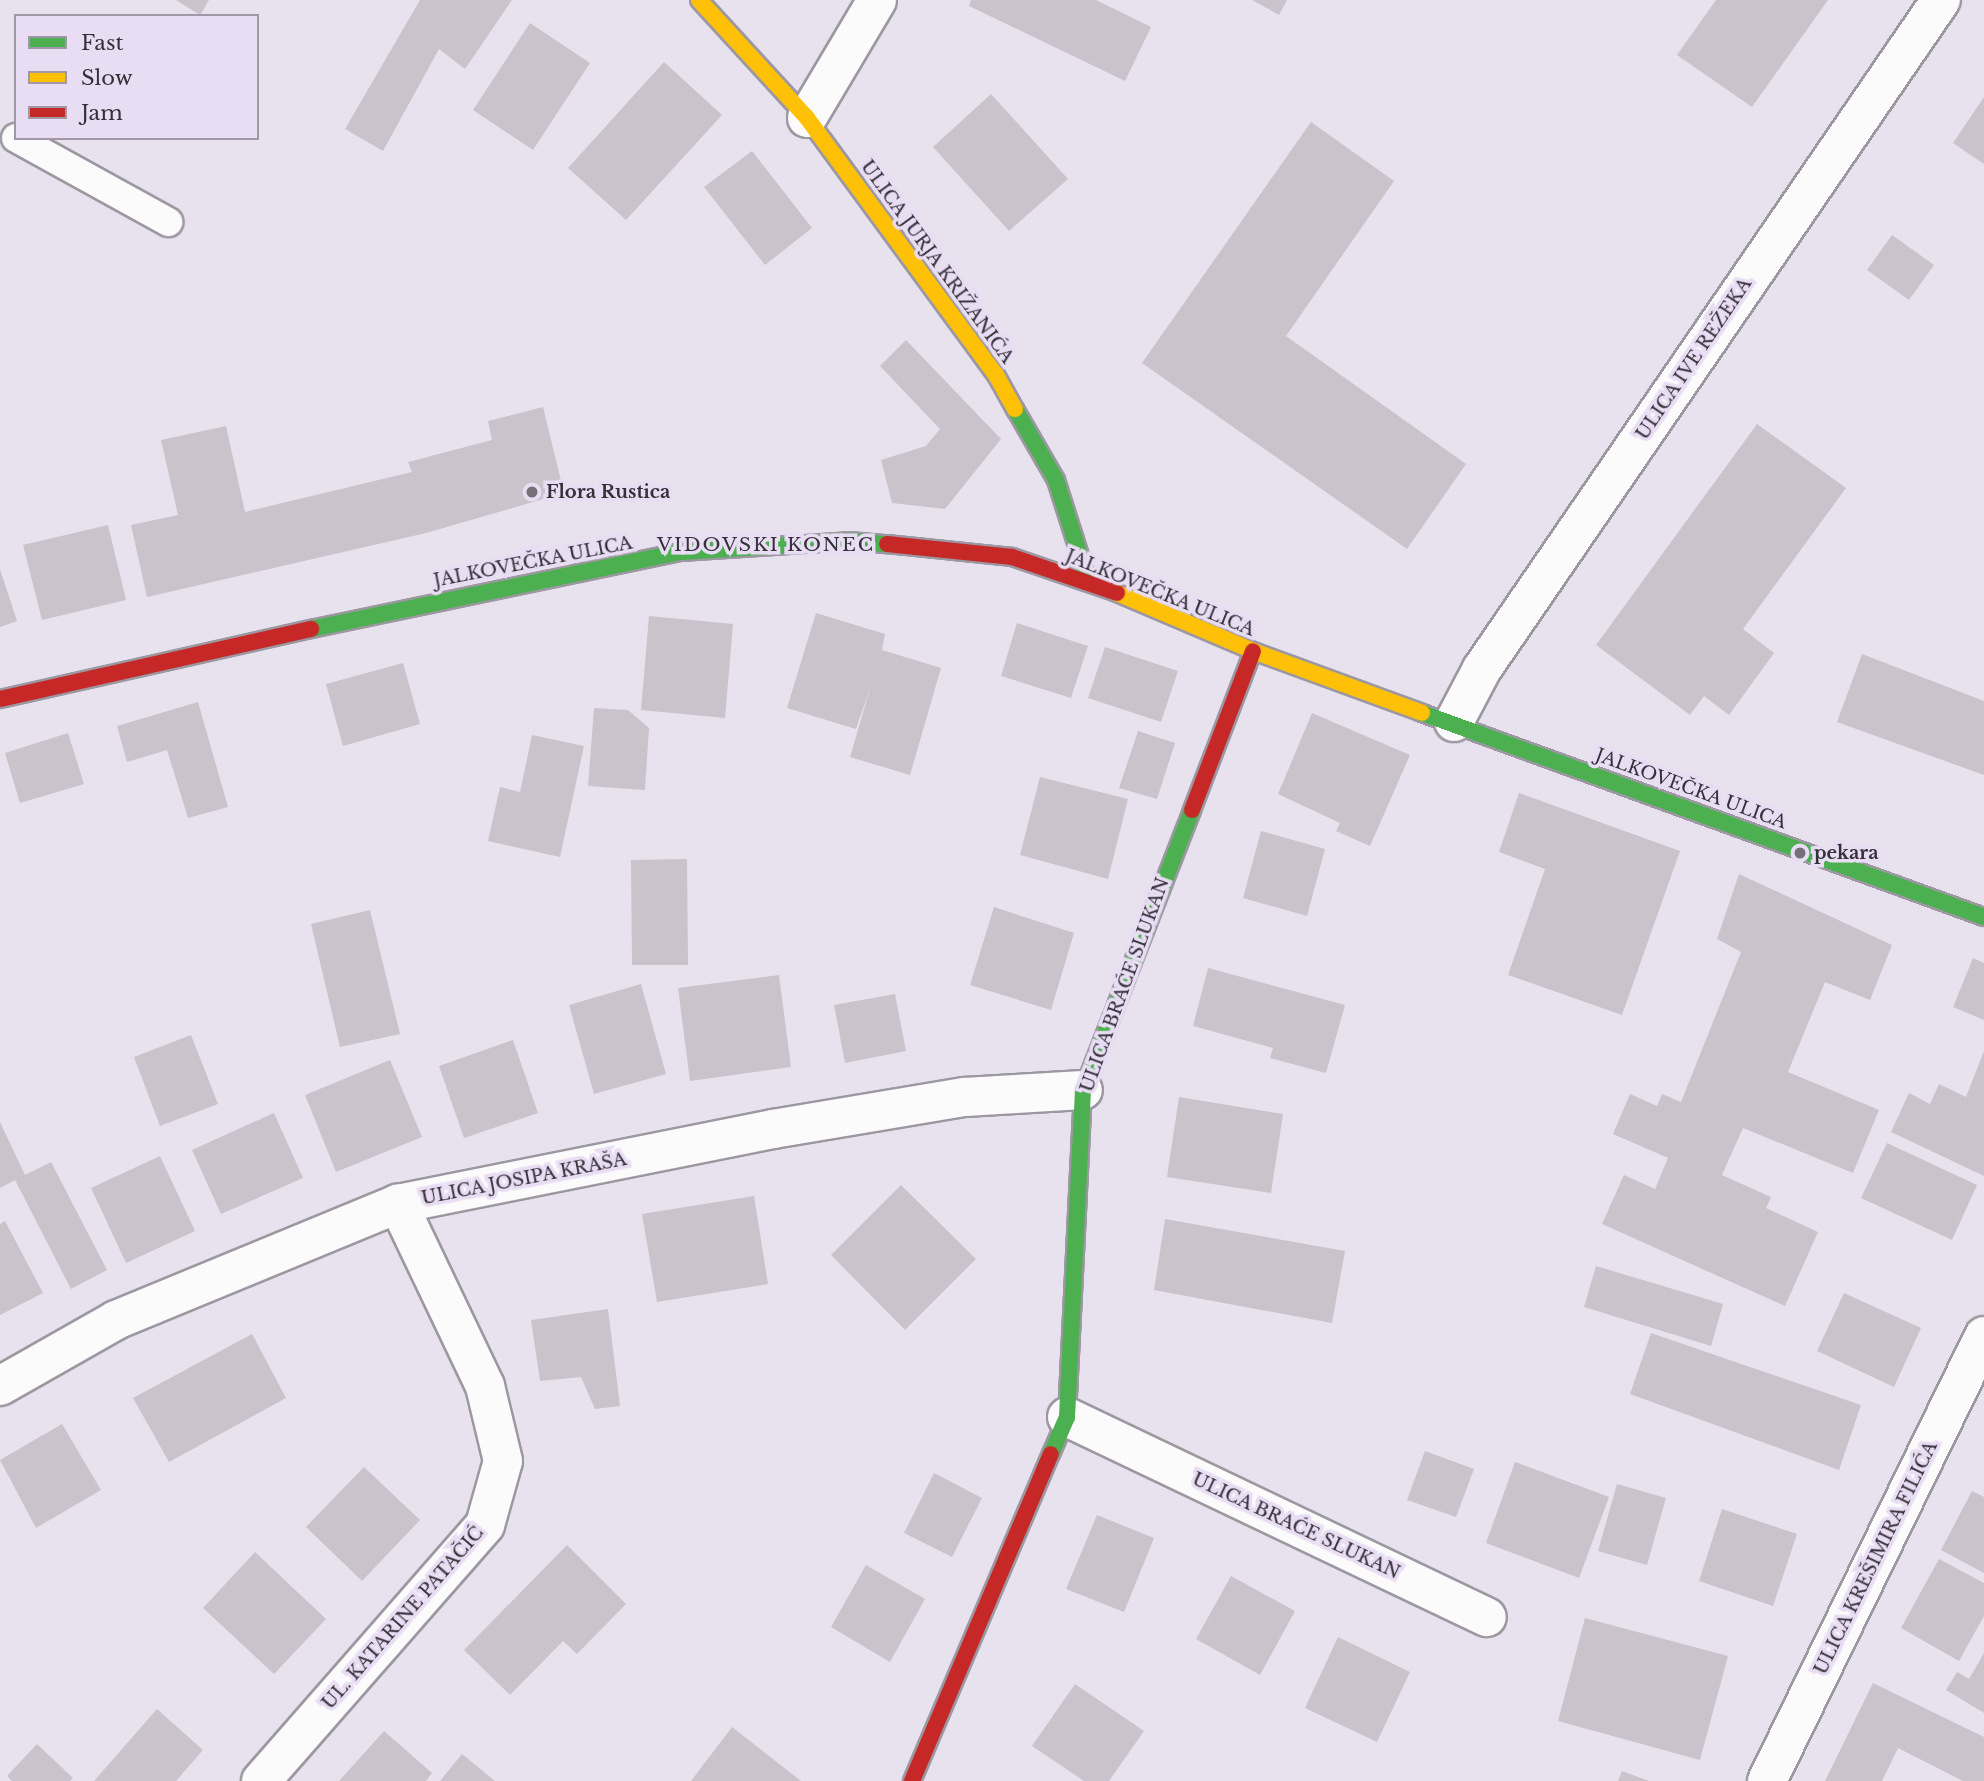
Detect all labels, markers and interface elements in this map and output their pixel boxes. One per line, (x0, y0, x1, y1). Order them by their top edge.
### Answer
legend (14, 14, 259, 140)
text: Fast (81, 30, 123, 56)
text: Slow (81, 65, 133, 91)
text: Jam (81, 100, 123, 126)
street label: ULICA JURJA KRIŽANIĆA (856, 156, 1018, 368)
street label: ULICA IVE REŽEKA (1632, 274, 1756, 444)
place label: Flora Rustica (546, 481, 670, 503)
marker: Flora Rustica (524, 484, 540, 500)
street label: JALKOVEČKA ULICA (432, 532, 634, 592)
district label: VIDOVSKI KONEC (659, 534, 873, 556)
street label: JALKOVEČKA ULICA (1062, 545, 1258, 641)
street label: JALKOVEČKA ULICA (1592, 744, 1790, 834)
place label: pekara (1814, 842, 1879, 864)
marker: pekara (1792, 845, 1808, 861)
street label: ULICA BRAĆE SLUKAN (1076, 874, 1174, 1096)
street label: ULICA JOSIPA KRAŠA (419, 1148, 629, 1210)
street label: ULICA KREŠIMIRA FILIĆA (1810, 1437, 1942, 1679)
street label: ULICA BRAĆE SLUKAN (1188, 1468, 1404, 1584)
street label: UL. KATARINE PATAČIĆ (318, 1522, 488, 1714)

